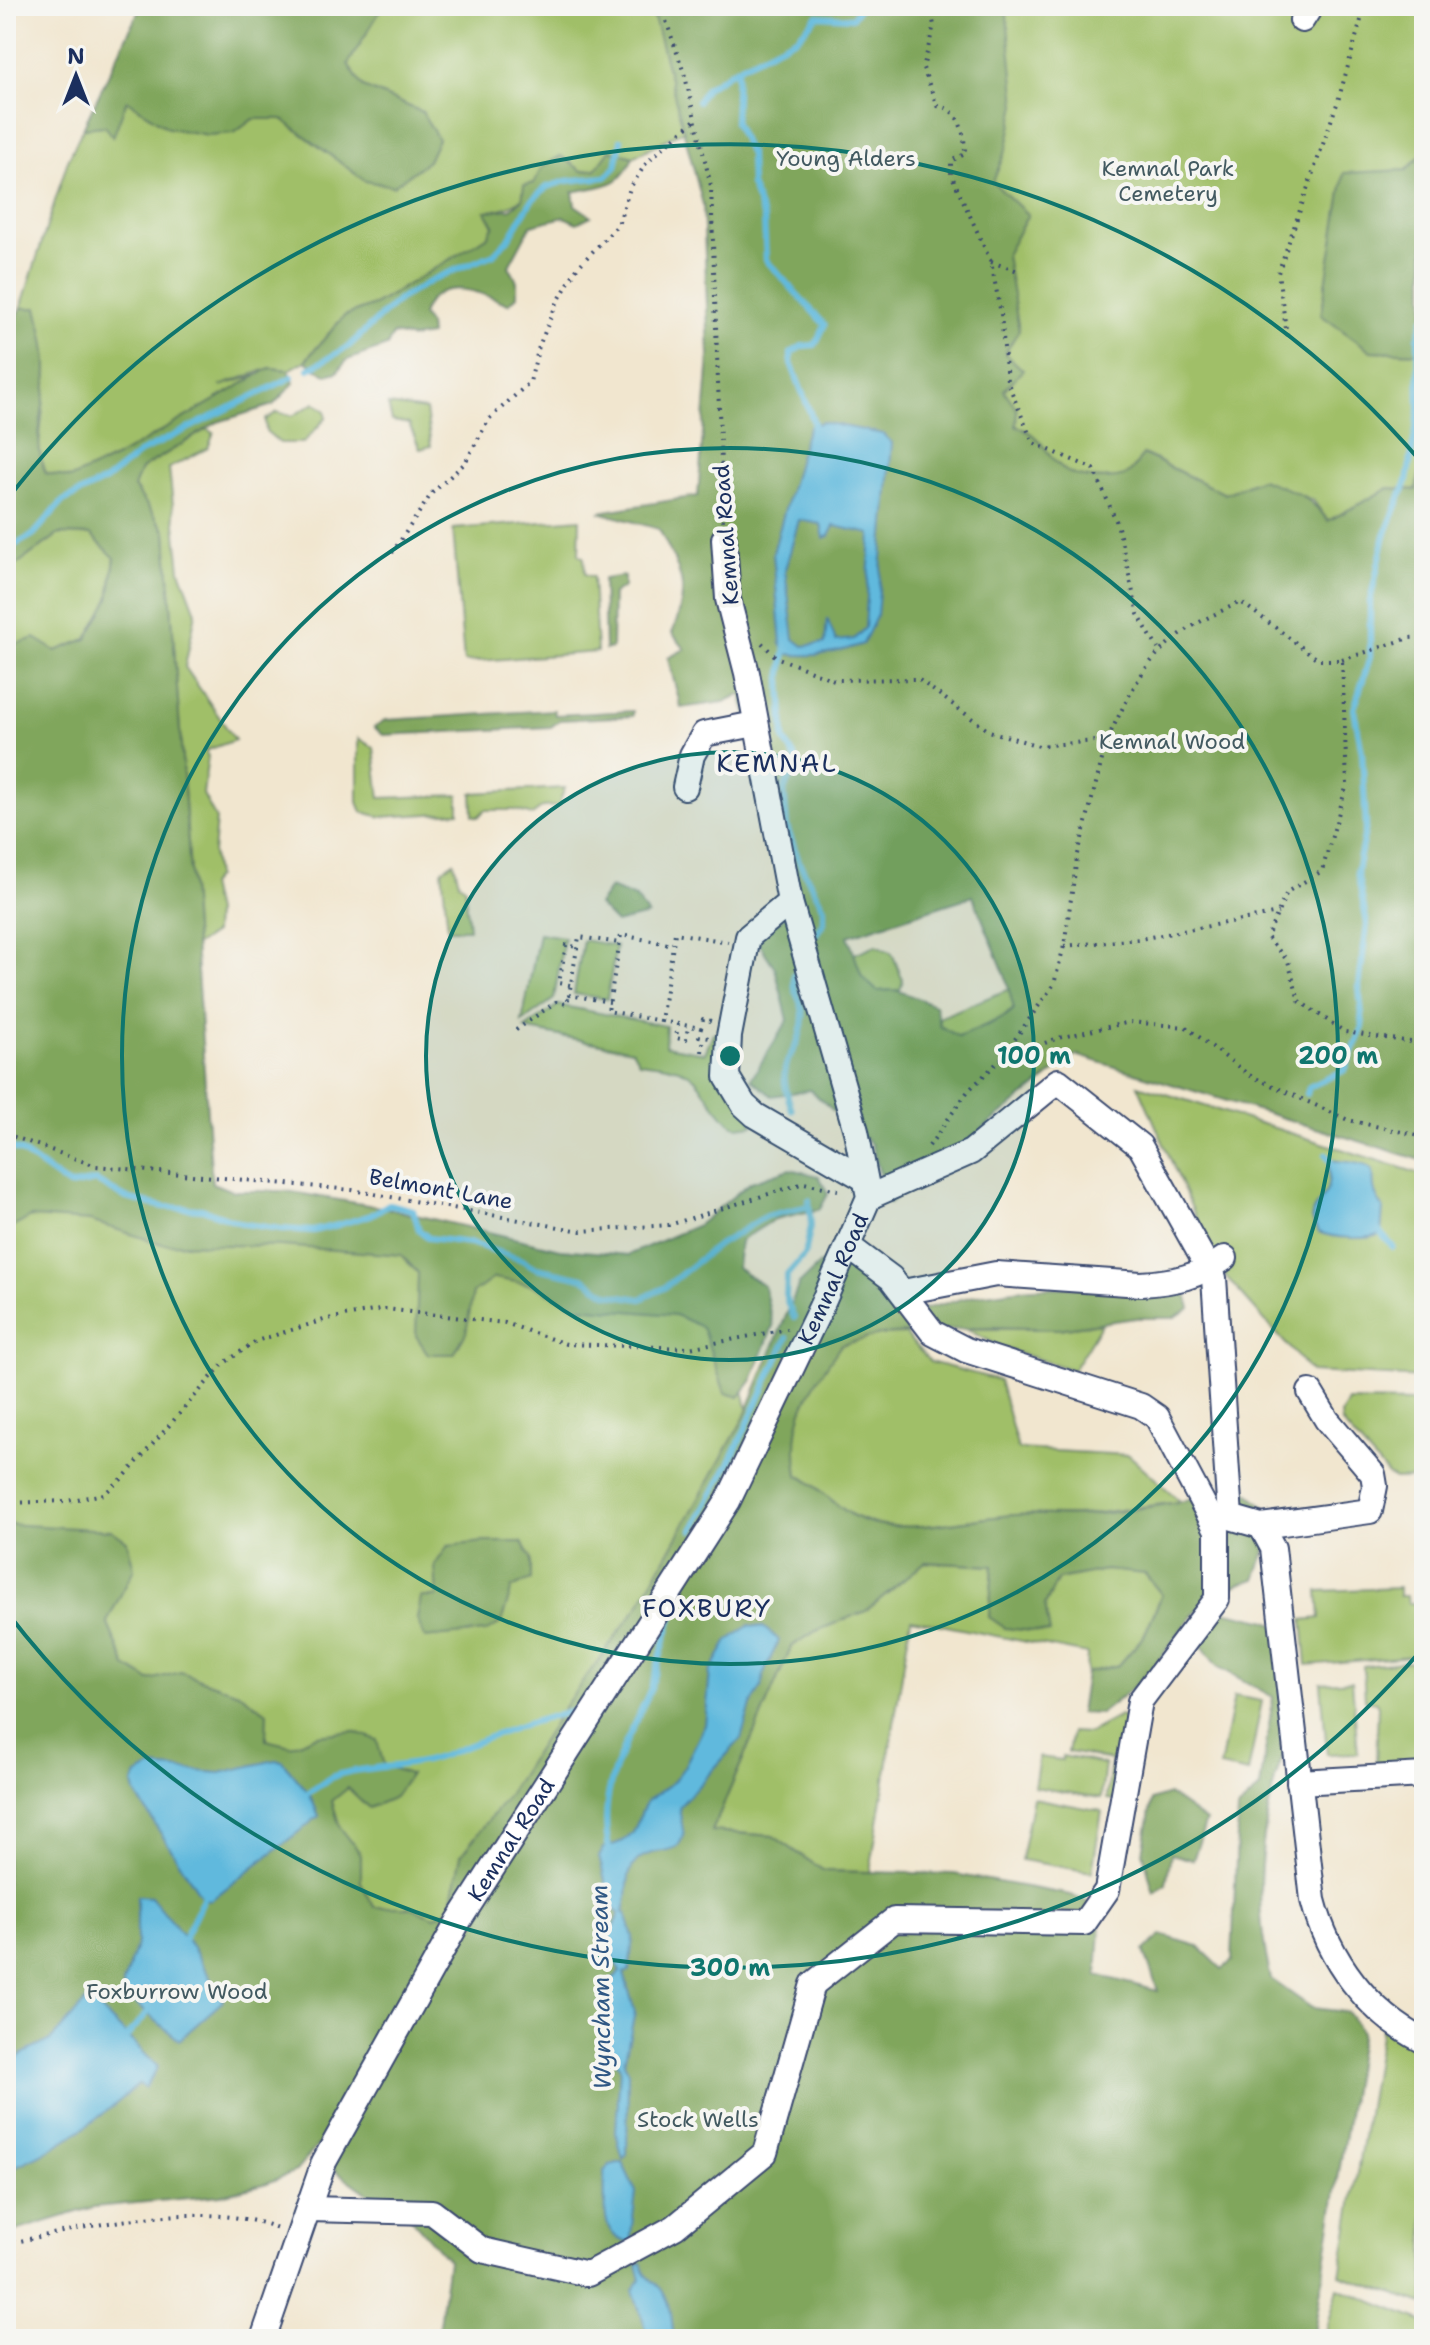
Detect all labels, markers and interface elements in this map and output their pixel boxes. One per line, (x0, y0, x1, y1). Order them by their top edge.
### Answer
north arrow (36, 36, 116, 116)
text: N (67, 42, 85, 71)
park label: Young Alders (776, 144, 916, 173)
park label: Kemnal Park Cemetery (1102, 154, 1234, 208)
street label: Kemnal Road (707, 464, 745, 606)
park label: Kemnal Wood (1099, 727, 1245, 756)
district label: KEMNAL (716, 745, 838, 780)
text: 100 m (997, 1040, 1071, 1072)
text: 200 m (1298, 1040, 1378, 1072)
centre of rings (716, 1042, 744, 1070)
street label: Belmont Lane (367, 1162, 515, 1216)
street label: Kemnal Road (791, 1208, 875, 1349)
district label: FOXBURY (642, 1590, 772, 1625)
street label: Kemnal Road (461, 1772, 561, 1907)
water label: Wyncham Stream (583, 1884, 619, 2090)
text: 300 m (690, 1952, 770, 1984)
park label: Foxburrow Wood (86, 1977, 268, 2006)
park label: Stock Wells (637, 2105, 759, 2134)

